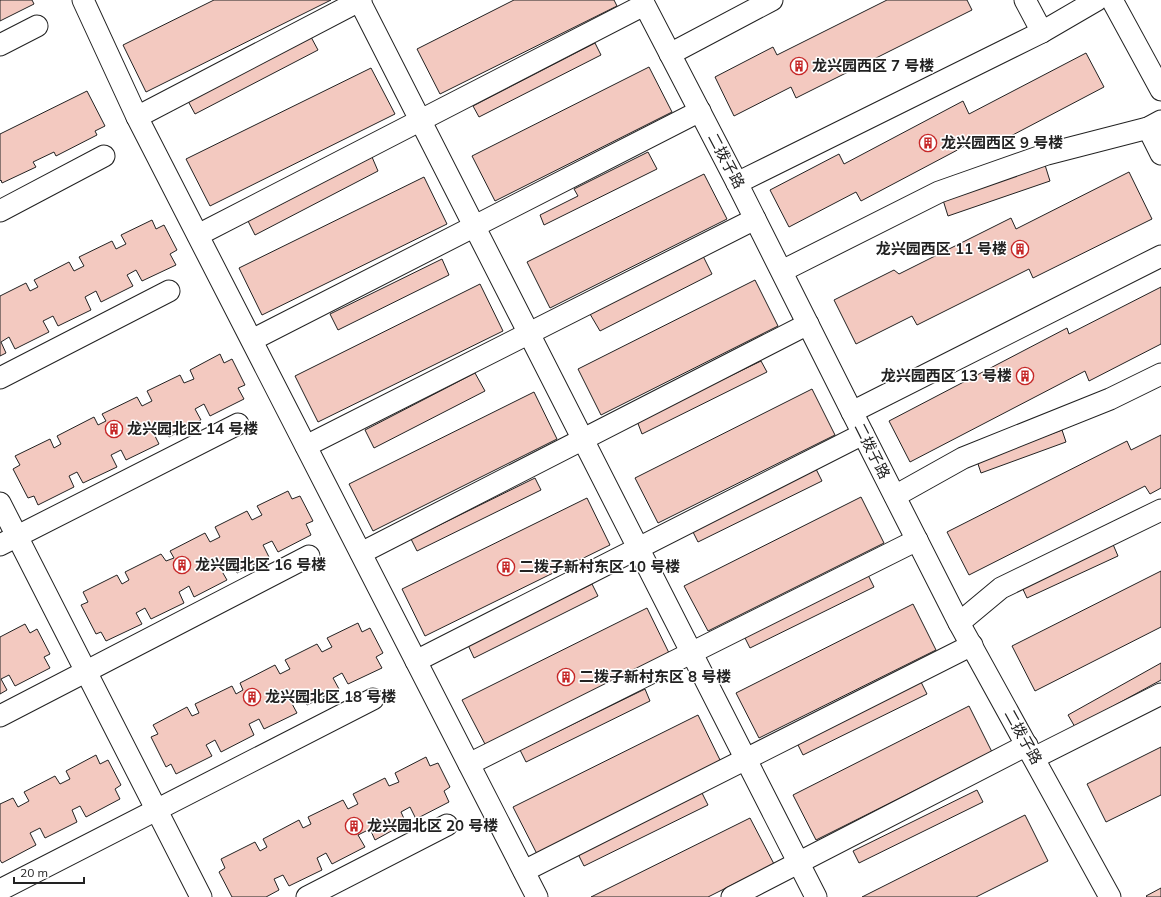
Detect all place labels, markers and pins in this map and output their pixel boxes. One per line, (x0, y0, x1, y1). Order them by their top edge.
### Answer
building icon: 龙兴园西区 7 号楼 (789, 56, 809, 76)
place label: 龙兴园西区 7 号楼 (812, 56, 934, 75)
building icon: 龙兴园西区 9 号楼 (918, 133, 938, 153)
place label: 龙兴园西区 9 号楼 (941, 133, 1063, 152)
place label: 龙兴园西区 11 号楼 (876, 239, 1007, 258)
building icon: 龙兴园西区 11 号楼 (1010, 239, 1030, 259)
place label: 龙兴园西区 13 号楼 (881, 366, 1012, 385)
building icon: 龙兴园西区 13 号楼 (1015, 366, 1035, 386)
building icon: 龙兴园北区 14 号楼 (104, 419, 124, 439)
place label: 龙兴园北区 14 号楼 (127, 419, 258, 438)
building icon: 龙兴园北区 16 号楼 (172, 555, 192, 575)
place label: 龙兴园北区 16 号楼 (195, 555, 326, 574)
building icon: 二拨子新村东区 10 号楼 (496, 557, 516, 577)
place label: 二拨子新村东区 10 号楼 (519, 557, 680, 576)
building icon: 二拨子新村东区 8 号楼 (556, 667, 576, 687)
place label: 二拨子新村东区 8 号楼 (579, 667, 731, 686)
building icon: 龙兴园北区 18 号楼 (242, 687, 262, 707)
place label: 龙兴园北区 18 号楼 (265, 687, 396, 706)
building icon: 龙兴园北区 20 号楼 (344, 816, 364, 836)
place label: 龙兴园北区 20 号楼 (367, 816, 498, 835)

